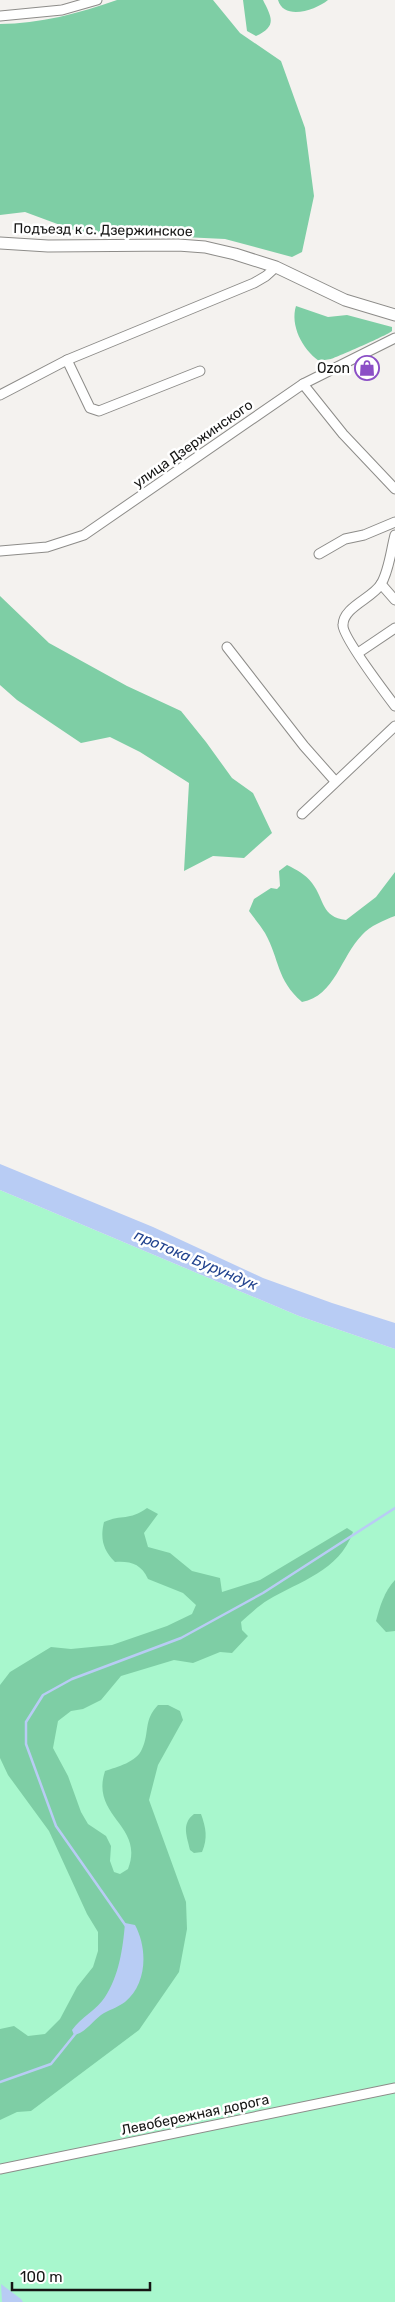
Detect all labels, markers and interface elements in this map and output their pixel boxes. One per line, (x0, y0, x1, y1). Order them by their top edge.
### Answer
street label: Подъезд к с. Дзержинское (13, 220, 193, 240)
shop icon: Ozon (354, 355, 380, 381)
place label: Ozon (317, 360, 350, 377)
street label: улица Дзержинского (130, 396, 256, 492)
water label: протока Бурундук (132, 1226, 261, 1295)
street label: Левобережная дорога (119, 2091, 271, 2139)
scale bar (12, 2260, 150, 2292)
text: 100 m (20, 2268, 62, 2286)

